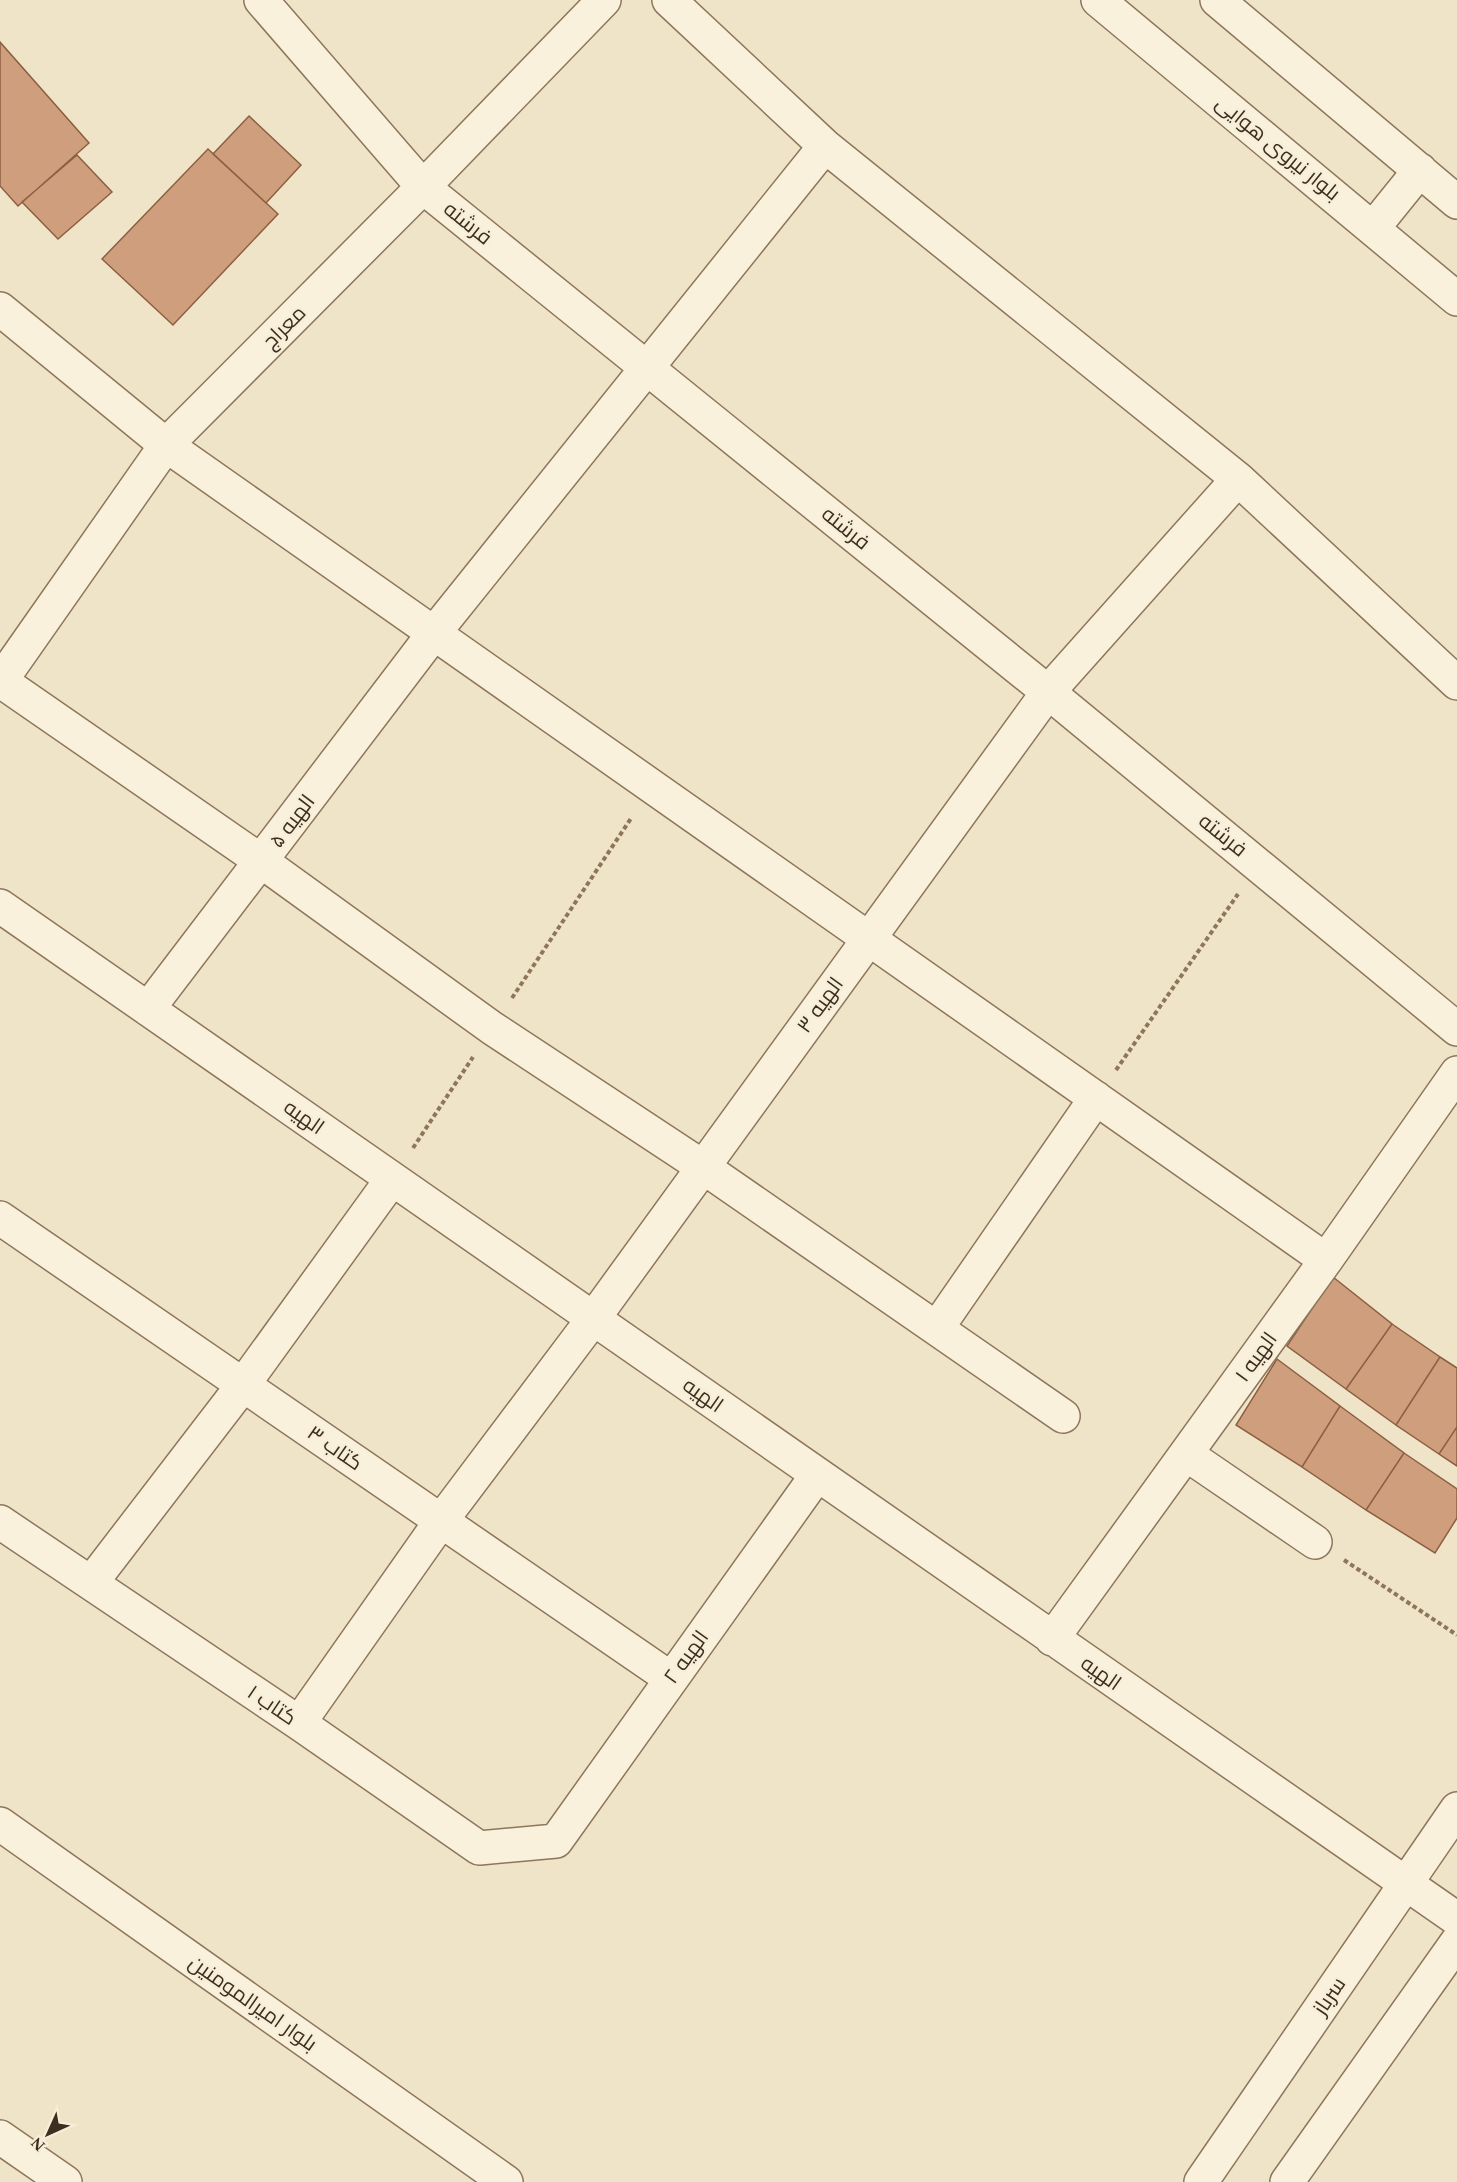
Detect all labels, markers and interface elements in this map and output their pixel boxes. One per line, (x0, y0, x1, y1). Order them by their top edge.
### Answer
street label: بلوار نیروی هوایی (1210, 91, 1345, 206)
street label: فرشته (439, 196, 497, 250)
street label: معراج (257, 300, 312, 355)
street label: فرشته (817, 501, 875, 555)
street label: الهیه ۵ (264, 790, 321, 853)
street label: فرشته (1194, 808, 1252, 862)
street label: الهیه ۳ (792, 972, 849, 1038)
street label: الهیه (279, 1095, 329, 1140)
street label: الهیه ۱ (1230, 1328, 1283, 1387)
street label: الهیه (678, 1373, 728, 1418)
street label: کتاب ۳ (303, 1421, 367, 1475)
street label: الهیه ۲ (659, 1626, 714, 1689)
street label: الهیه (1076, 1651, 1126, 1696)
street label: کتاب ۱ (243, 1680, 301, 1730)
street label: بلوار امیرالمومنین (184, 1950, 322, 2057)
street label: سرباز (1307, 1972, 1350, 2020)
north arrow (18, 2104, 78, 2164)
text: N (27, 2134, 48, 2154)

